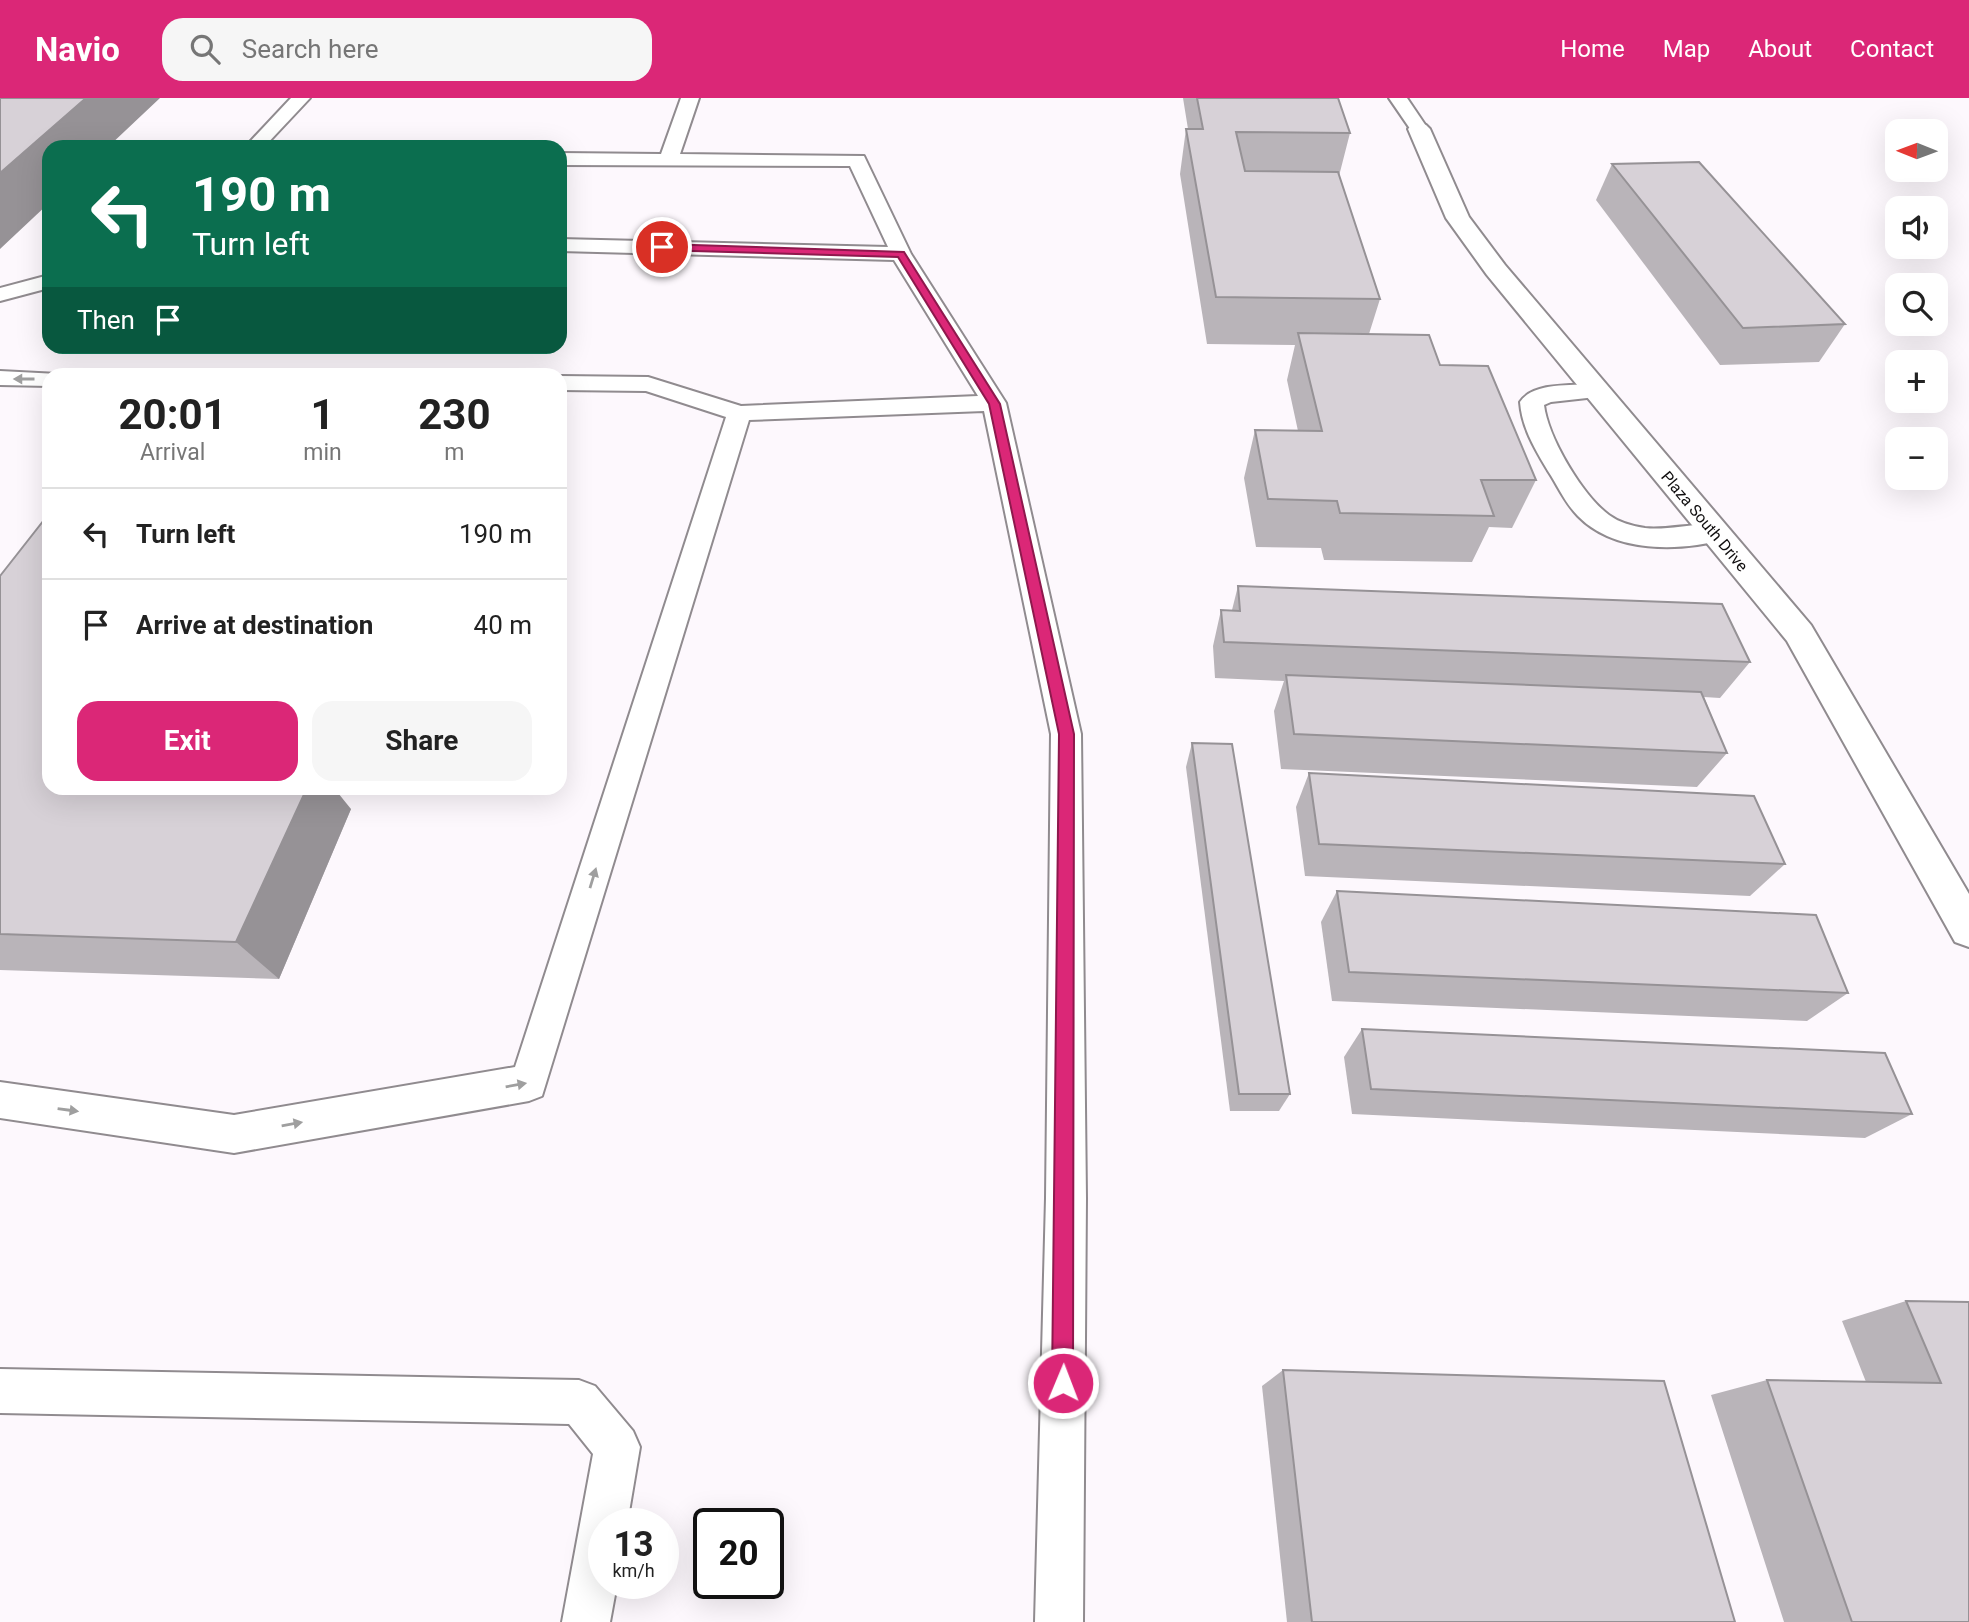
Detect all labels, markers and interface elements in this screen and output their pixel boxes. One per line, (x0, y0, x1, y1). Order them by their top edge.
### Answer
search box (162, 18, 652, 81)
text: Navio (35, 30, 120, 69)
icon: search (186, 30, 224, 68)
text: Search here (242, 34, 379, 64)
text: Home (1560, 35, 1625, 63)
text: Map (1663, 35, 1710, 63)
text: About (1748, 35, 1812, 63)
text: Contact (1850, 35, 1934, 63)
north arrow (1885, 119, 1948, 182)
map controls (1885, 119, 1948, 490)
text: 190 m (192, 166, 331, 223)
icon: left (77, 168, 168, 259)
button: sound (1885, 196, 1948, 259)
pin (632, 217, 692, 277)
text: Turn left (192, 225, 310, 263)
icon: arrive (643, 228, 681, 266)
button: search (1885, 273, 1948, 336)
icon: arrive (149, 301, 187, 339)
text: Then (77, 305, 135, 335)
button: + (1885, 350, 1948, 413)
one-way arrow (13, 373, 35, 384)
text: 20:01 (119, 390, 227, 439)
text: 1 (310, 390, 335, 439)
text: 230 (418, 390, 491, 439)
button: − (1885, 427, 1948, 490)
text: Arrival (140, 439, 205, 466)
text: min (303, 439, 342, 466)
text: m (444, 439, 464, 466)
street label: Plaza South Drive (1657, 467, 1752, 575)
icon: left (77, 515, 115, 553)
text: Turn left (136, 519, 235, 549)
text: 190 m (459, 519, 532, 549)
icon: arrive (77, 606, 115, 644)
text: Arrive at destination (136, 610, 373, 640)
text: 40 m (474, 610, 532, 640)
button: Exit (77, 701, 298, 781)
button: Share (312, 701, 532, 781)
one-way arrow (589, 867, 599, 888)
one-way arrow (505, 1079, 527, 1090)
one-way arrow (57, 1105, 79, 1116)
one-way arrow (281, 1118, 303, 1129)
position arrow (1026, 1346, 1100, 1420)
speed limit sign: 20 (693, 1508, 784, 1599)
text: 13 (613, 1524, 654, 1565)
text: km/h (612, 1560, 655, 1581)

